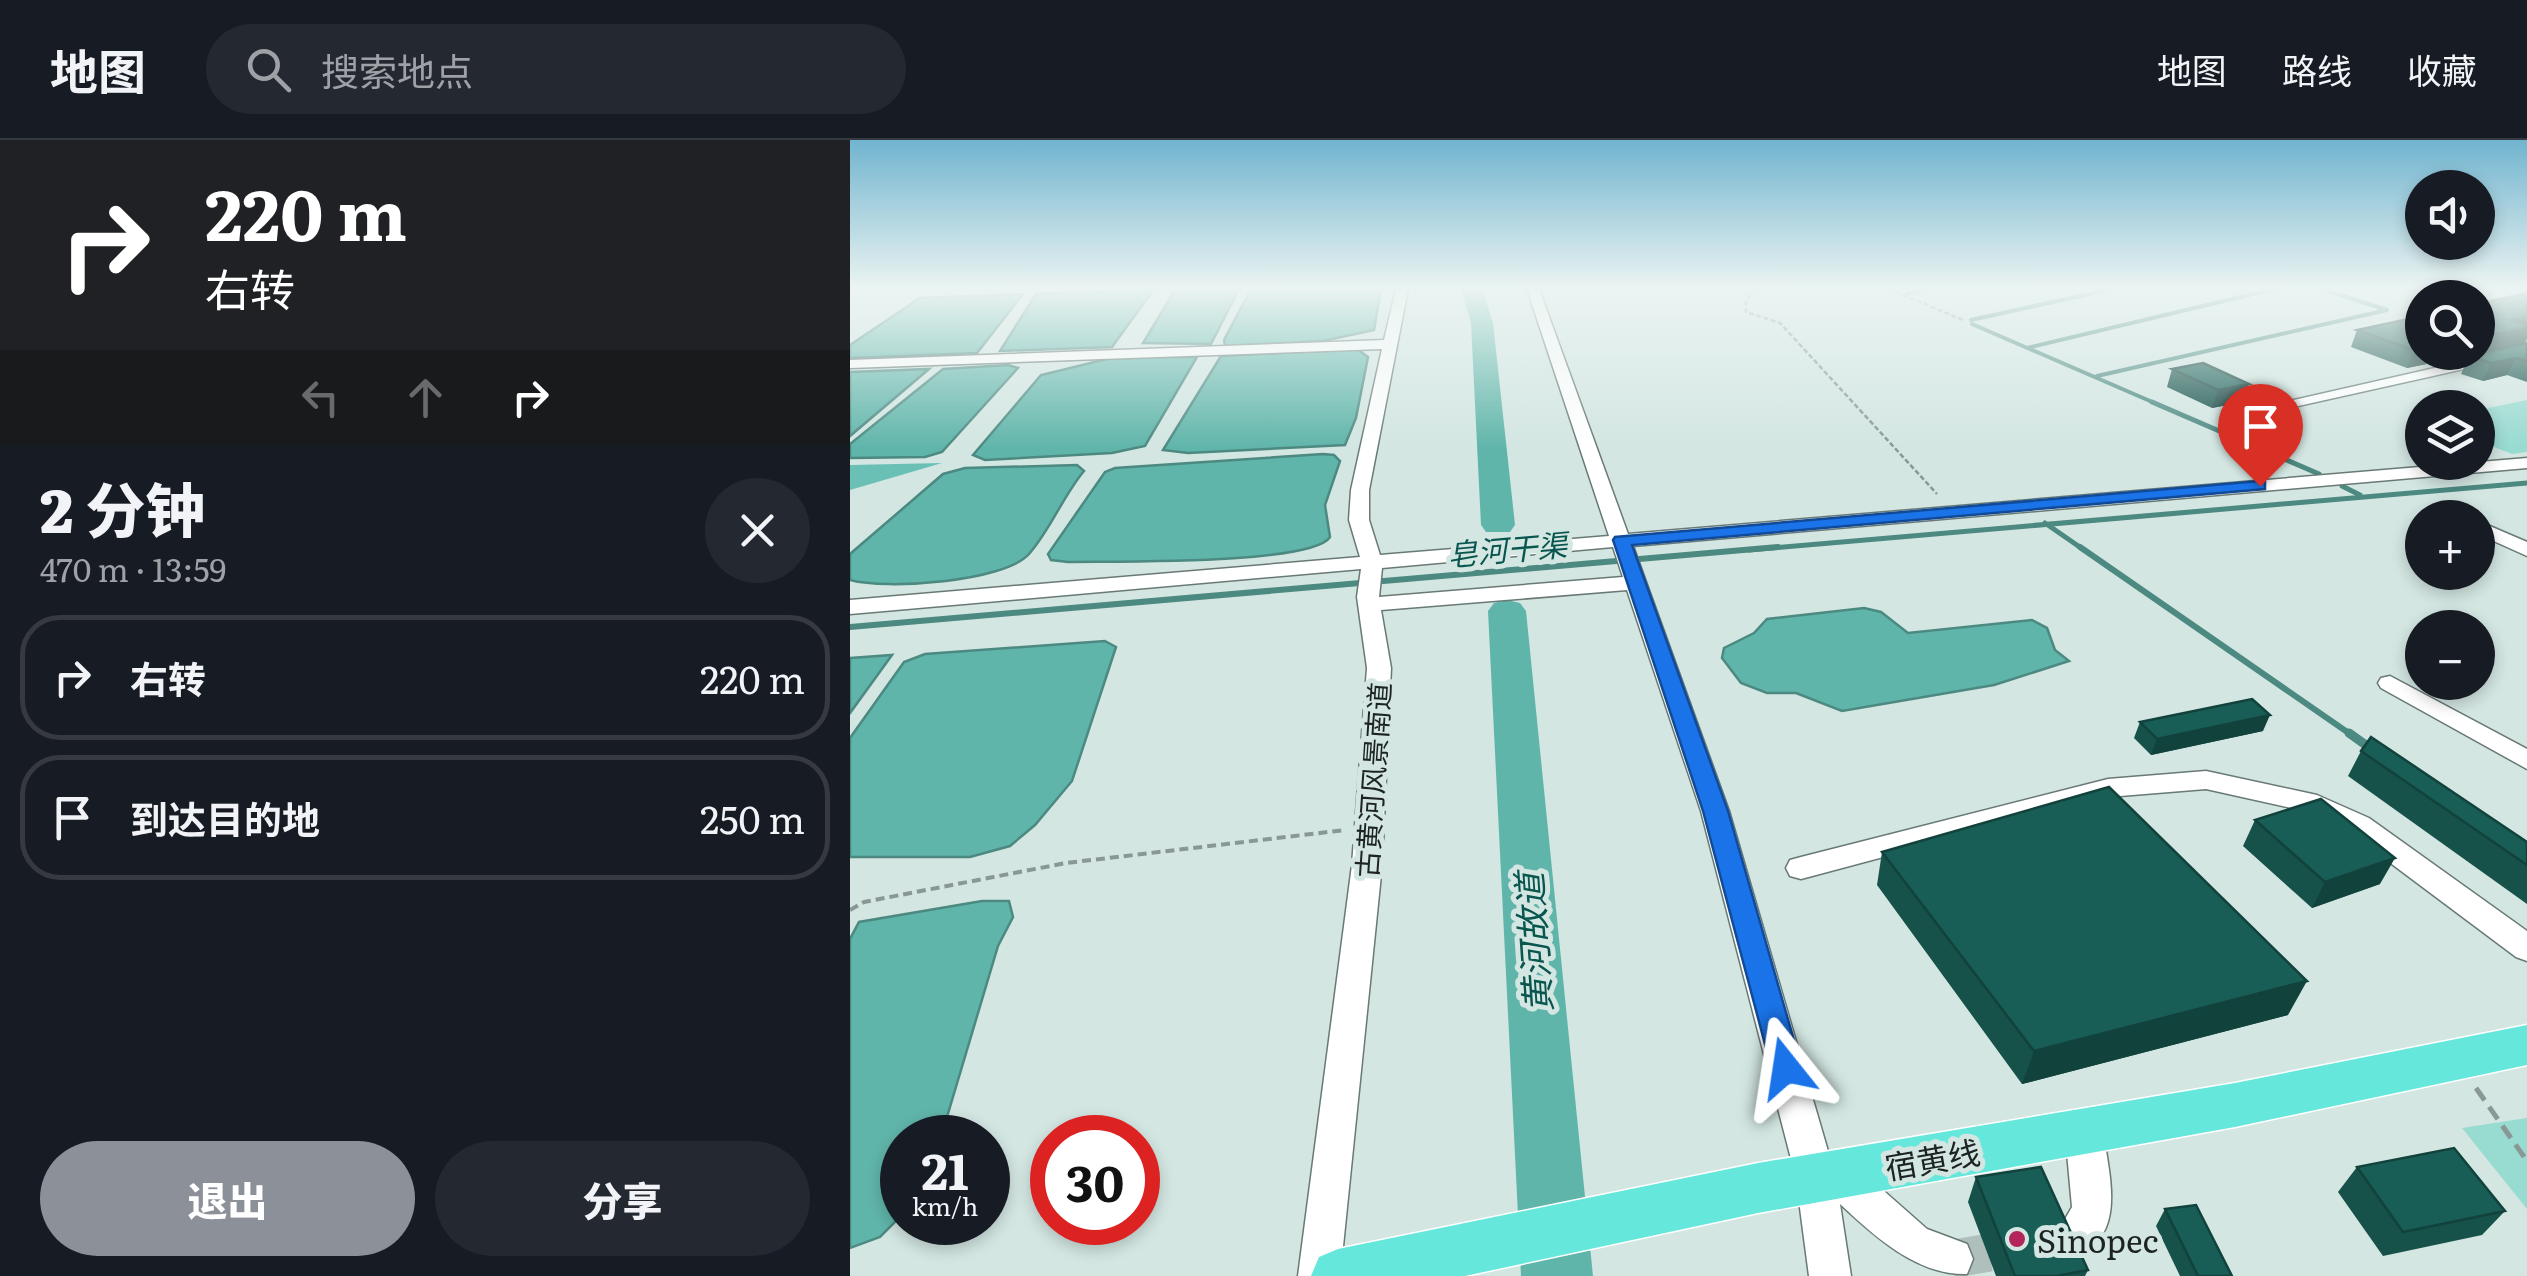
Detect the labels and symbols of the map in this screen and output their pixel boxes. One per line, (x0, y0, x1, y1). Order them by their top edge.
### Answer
pin (2218, 384, 2303, 487)
water label: 皂河干渠 (1445, 521, 1573, 575)
street label: 古黄河风景南道 (1344, 681, 1400, 879)
water label: 黄河故道 (1501, 866, 1563, 1015)
position arrow (1734, 1016, 1838, 1120)
speed limit sign: 30 (1030, 1115, 1160, 1245)
street label: 宿黄线 (1881, 1126, 1983, 1190)
place label: Sinopec (2037, 1215, 2159, 1263)
marker: Sinopec (2006, 1228, 2028, 1250)

